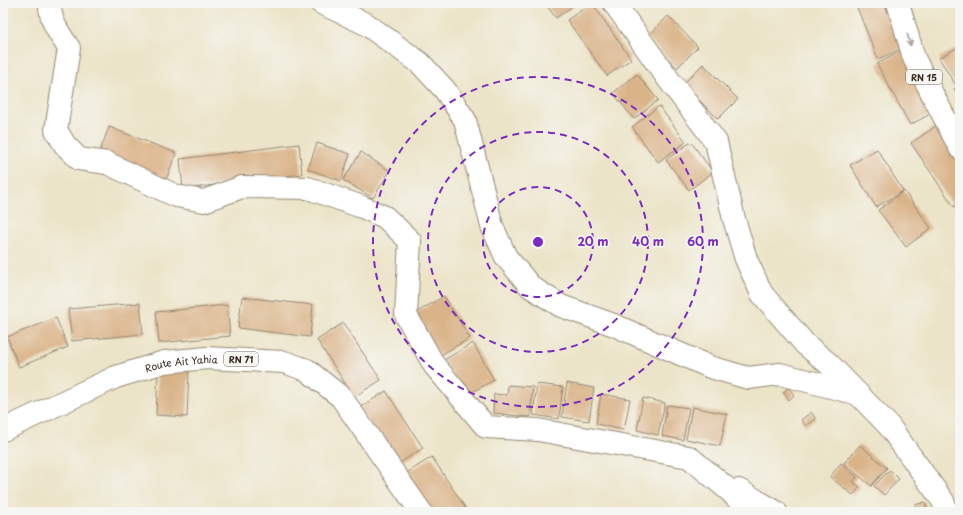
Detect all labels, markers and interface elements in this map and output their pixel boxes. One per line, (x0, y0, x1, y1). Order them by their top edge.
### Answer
one-way arrow (906, 34, 913, 47)
road number: RN 15 (906, 70, 942, 84)
text: 20 m (577, 232, 609, 250)
text: 40 m (632, 232, 664, 250)
text: 60 m (687, 232, 719, 250)
centre of rings (531, 235, 545, 249)
street label: Route Ait Yahia (142, 350, 219, 375)
road number: RN 71 (224, 352, 258, 366)

